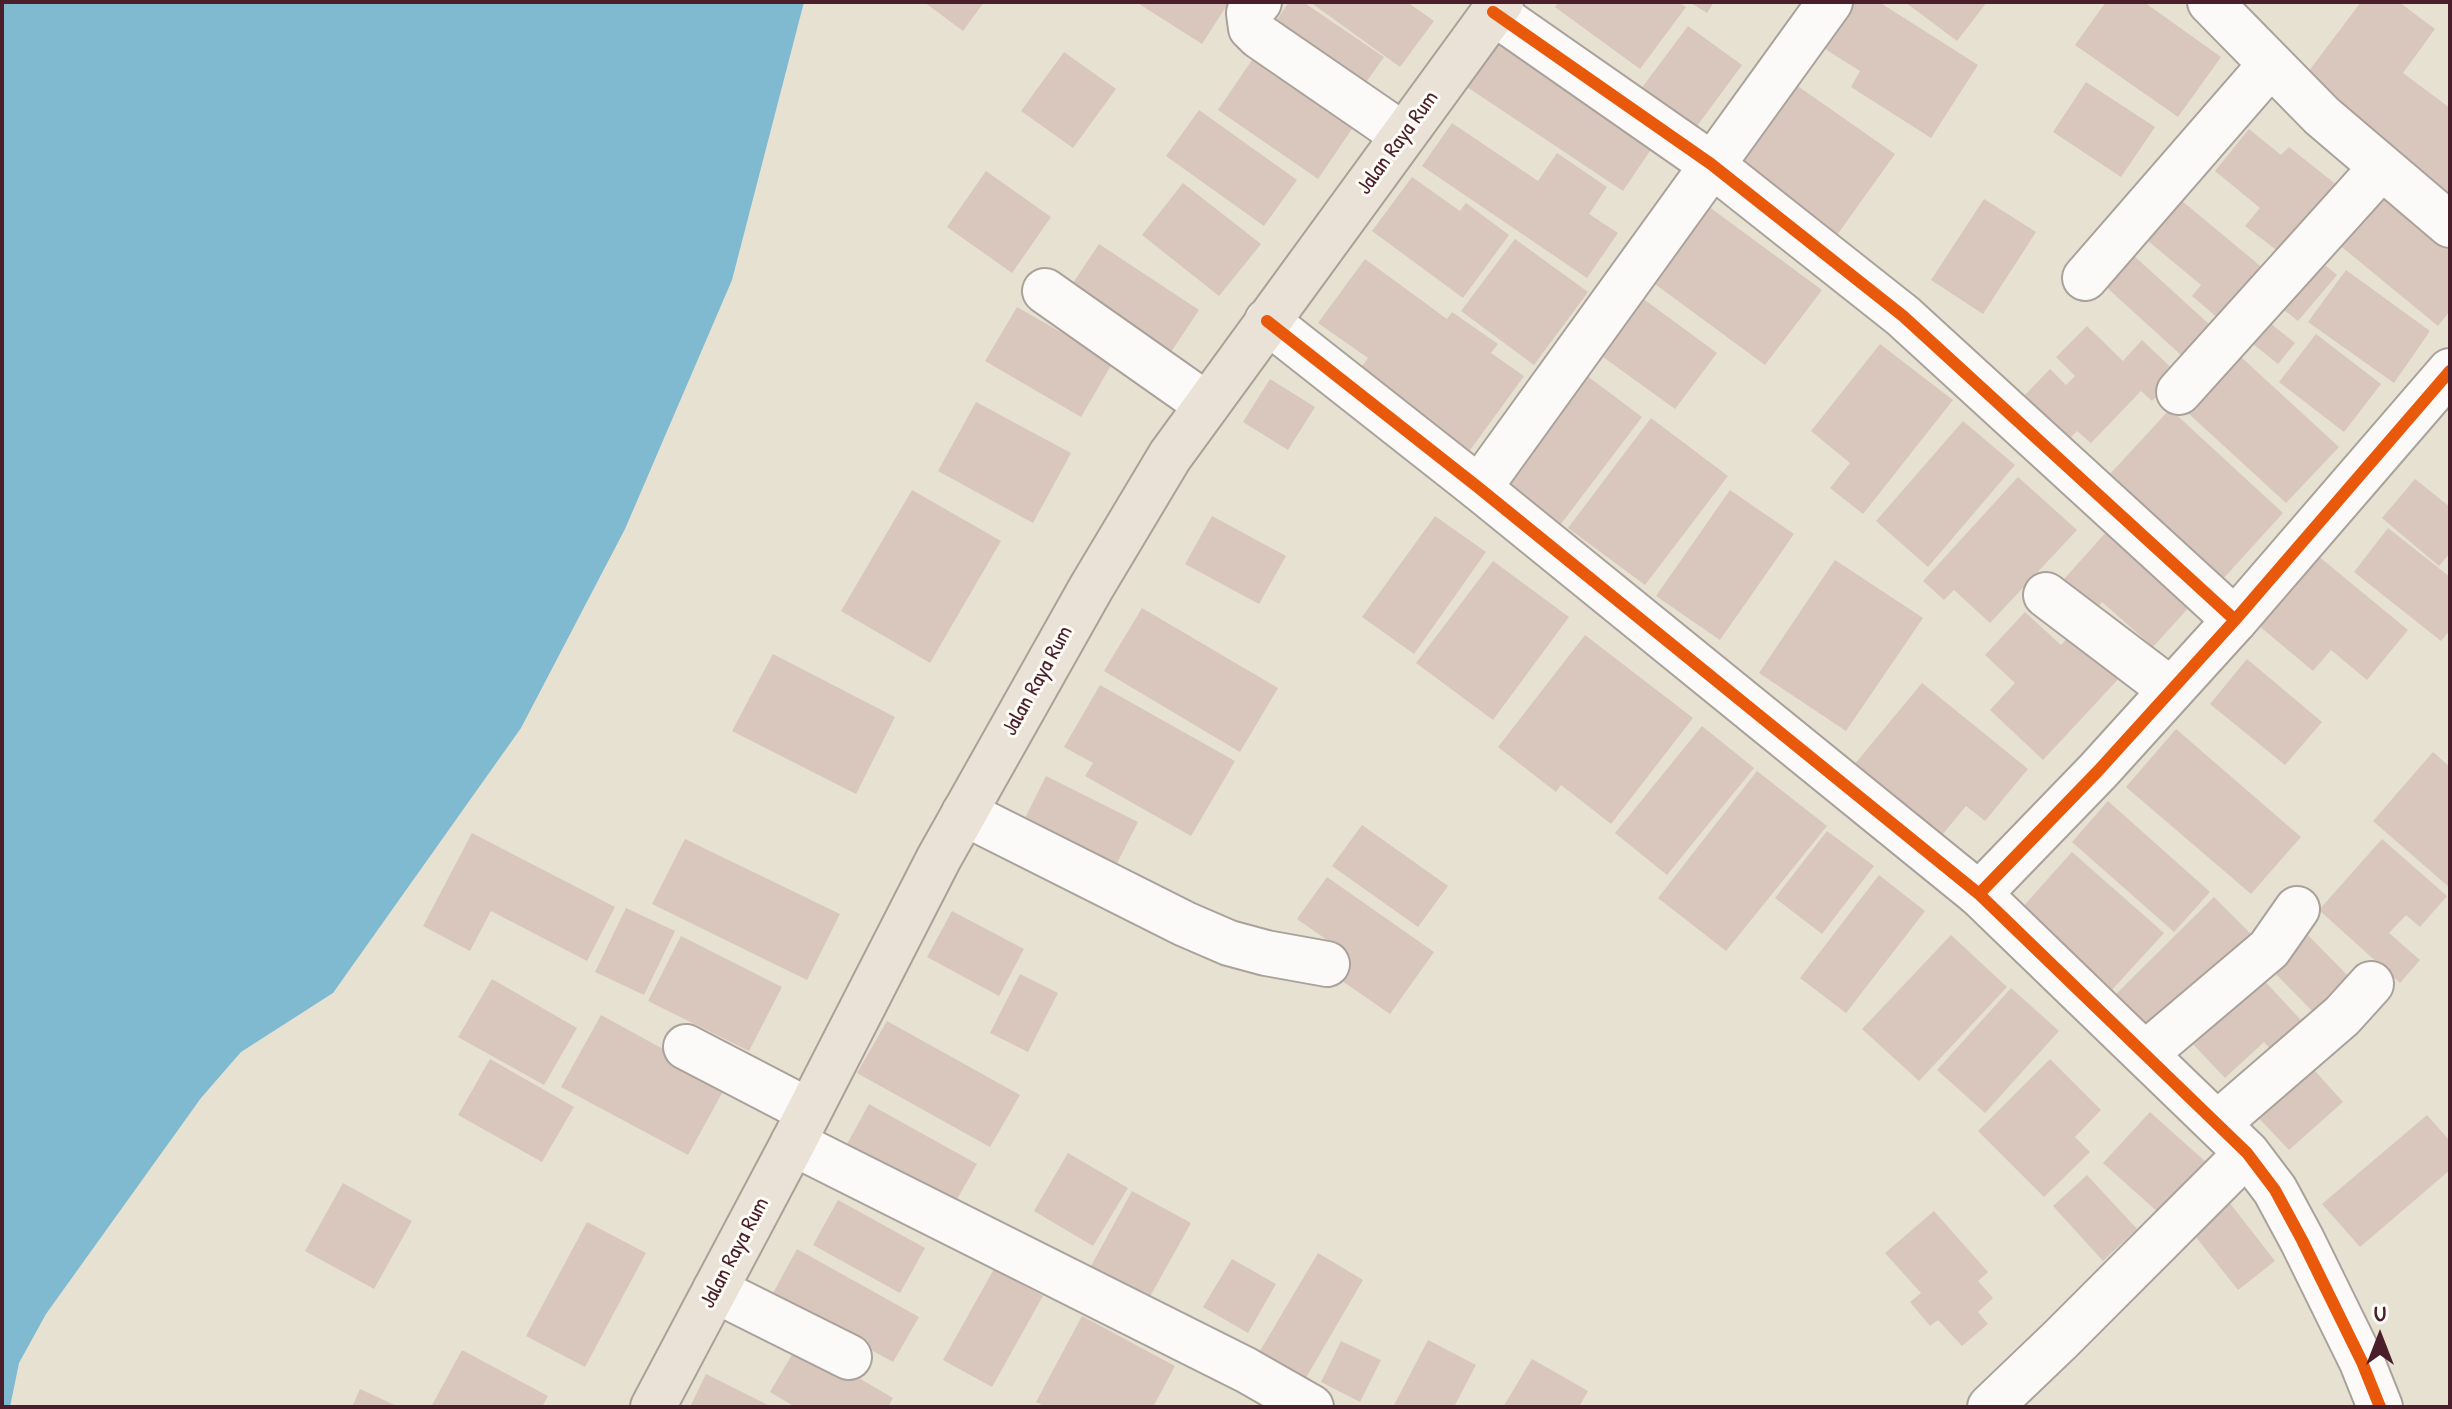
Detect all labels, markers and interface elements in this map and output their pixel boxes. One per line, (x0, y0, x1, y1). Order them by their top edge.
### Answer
street label: Jalan Raya Rum (1352, 86, 1444, 200)
street label: Jalan Raya Rum (997, 621, 1079, 741)
street label: Jalan Raya Rum (695, 1193, 775, 1313)
north arrow (2340, 1297, 2420, 1377)
text: U (2374, 1298, 2386, 1328)

